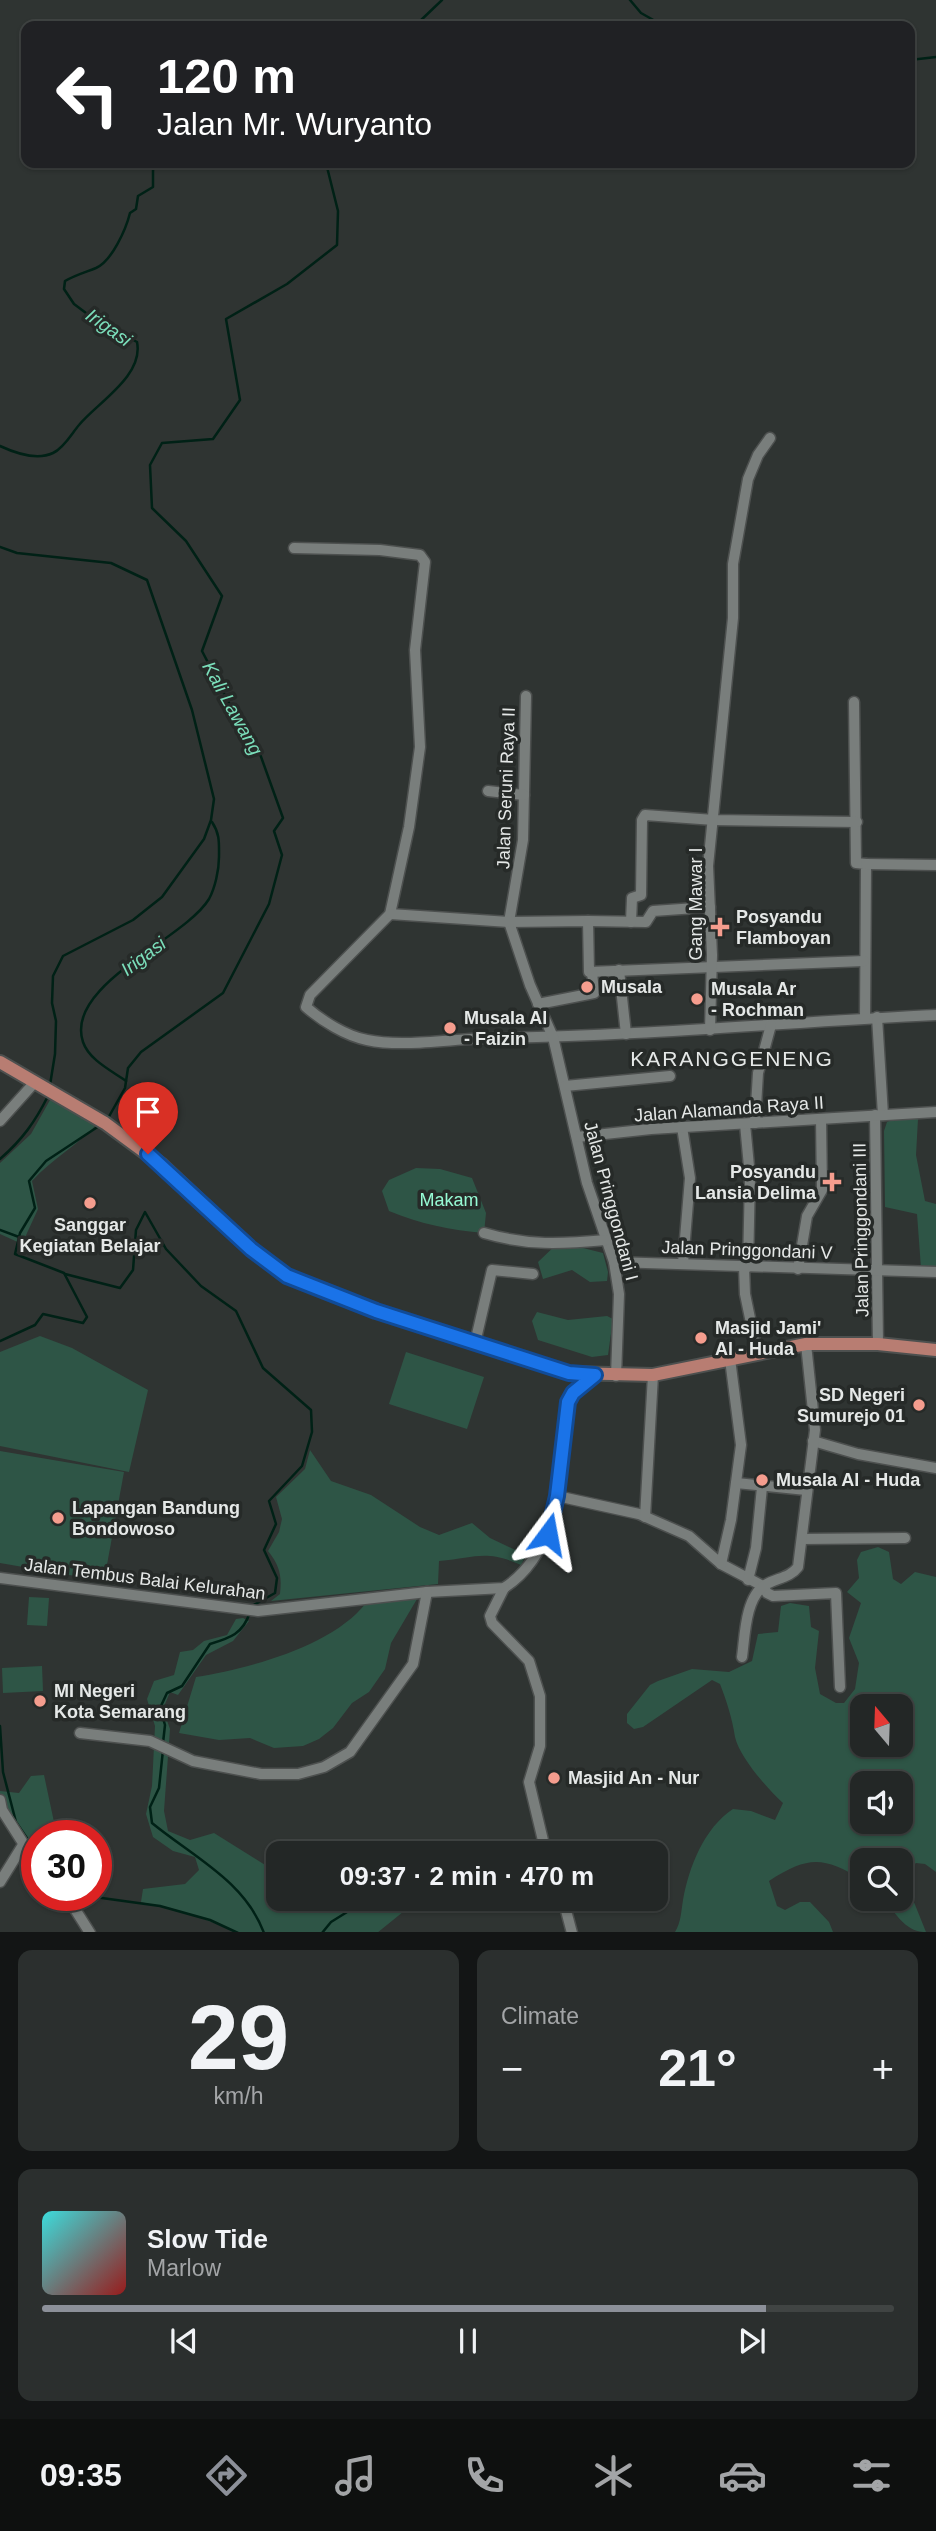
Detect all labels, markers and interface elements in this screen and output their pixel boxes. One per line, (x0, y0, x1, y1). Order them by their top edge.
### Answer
icon: left (42, 49, 133, 140)
text: 120 m (157, 49, 296, 103)
text: Jalan Mr. Wuryanto (157, 106, 432, 142)
water label: Irigasi (82, 304, 136, 351)
water label: Kali Lawang (198, 658, 267, 759)
street label: Jalan Seruni Raya II (493, 707, 519, 869)
street label: Gang Mawar I (686, 847, 706, 961)
place label: Posyandu Flamboyan (736, 907, 831, 948)
marker: Posyandu Flamboyan (710, 917, 730, 937)
water label: Irigasi (117, 932, 170, 980)
place label: Musala (601, 977, 663, 997)
marker: Musala (579, 979, 595, 995)
place label: Musala Ar - Rochman (711, 979, 804, 1020)
marker: Musala Ar - Rochman (689, 991, 705, 1007)
place label: Musala Al - Faizin (464, 1008, 547, 1049)
marker: Musala Al - Faizin (442, 1020, 458, 1036)
district label: KARANGGENENG (630, 1047, 834, 1070)
pin (118, 1082, 178, 1154)
street label: Jalan Alamanda Raya II (633, 1092, 825, 1126)
icon: arrive (129, 1093, 167, 1131)
street label: Jalan Pringgondani I (580, 1119, 642, 1283)
street label: Jalan Pringgondani III (849, 1143, 873, 1317)
place label: Posyandu Lansia Delima (695, 1162, 817, 1203)
marker: Posyandu Lansia Delima (822, 1172, 842, 1192)
park label: Makam (419, 1190, 479, 1210)
marker: Sanggar Kegiatan Belajar (82, 1195, 98, 1211)
place label: Sanggar Kegiatan Belajar (19, 1215, 161, 1256)
street label: Jalan Pringgondani V (661, 1237, 833, 1263)
place label: Masjid Jami' Al - Huda (715, 1318, 821, 1359)
marker: Masjid Jami' Al - Huda (693, 1330, 709, 1346)
place label: SD Negeri Sumurejo 01 (797, 1385, 905, 1426)
marker: SD Negeri Sumurejo 01 (911, 1397, 927, 1413)
place label: Musala Al - Huda (776, 1470, 921, 1490)
marker: Musala Al - Huda (754, 1472, 770, 1488)
position arrow (511, 1497, 585, 1571)
place label: Lapangan Bandung Bondowoso (72, 1498, 240, 1539)
marker: Lapangan Bandung Bondowoso (50, 1510, 66, 1526)
street label: Jalan Tembus Balai Kelurahan (23, 1554, 267, 1604)
place label: MI Negeri Kota Semarang (54, 1681, 186, 1722)
marker: MI Negeri Kota Semarang (32, 1693, 48, 1709)
north arrow (850, 1694, 914, 1757)
map controls (850, 1694, 913, 1911)
place label: Masjid An - Nur (568, 1768, 699, 1788)
marker: Masjid An - Nur (546, 1770, 562, 1786)
button: sound (850, 1771, 913, 1834)
speed limit sign: 30 (21, 1820, 112, 1911)
button: search (850, 1848, 913, 1911)
text: 09:37 · 2 min · 470 m (340, 1861, 594, 1891)
text: 29 (188, 1987, 289, 2088)
text: Climate (501, 2003, 579, 2029)
text: 21° (658, 2039, 737, 2097)
text: − (501, 2048, 523, 2090)
text: + (872, 2048, 894, 2090)
text: km/h (214, 2083, 263, 2109)
text: Slow Tide (147, 2224, 268, 2254)
text: Marlow (147, 2255, 221, 2281)
icon: previous (165, 2322, 203, 2360)
icon: pause (449, 2322, 487, 2360)
icon: next (733, 2322, 771, 2360)
icon: directions (202, 2451, 251, 2500)
icon: music (331, 2451, 380, 2500)
icon: phone (460, 2451, 509, 2500)
icon: climate (589, 2451, 638, 2500)
icon: car (718, 2451, 767, 2500)
icon: filters (847, 2451, 896, 2500)
text: 09:35 (40, 2457, 122, 2493)

